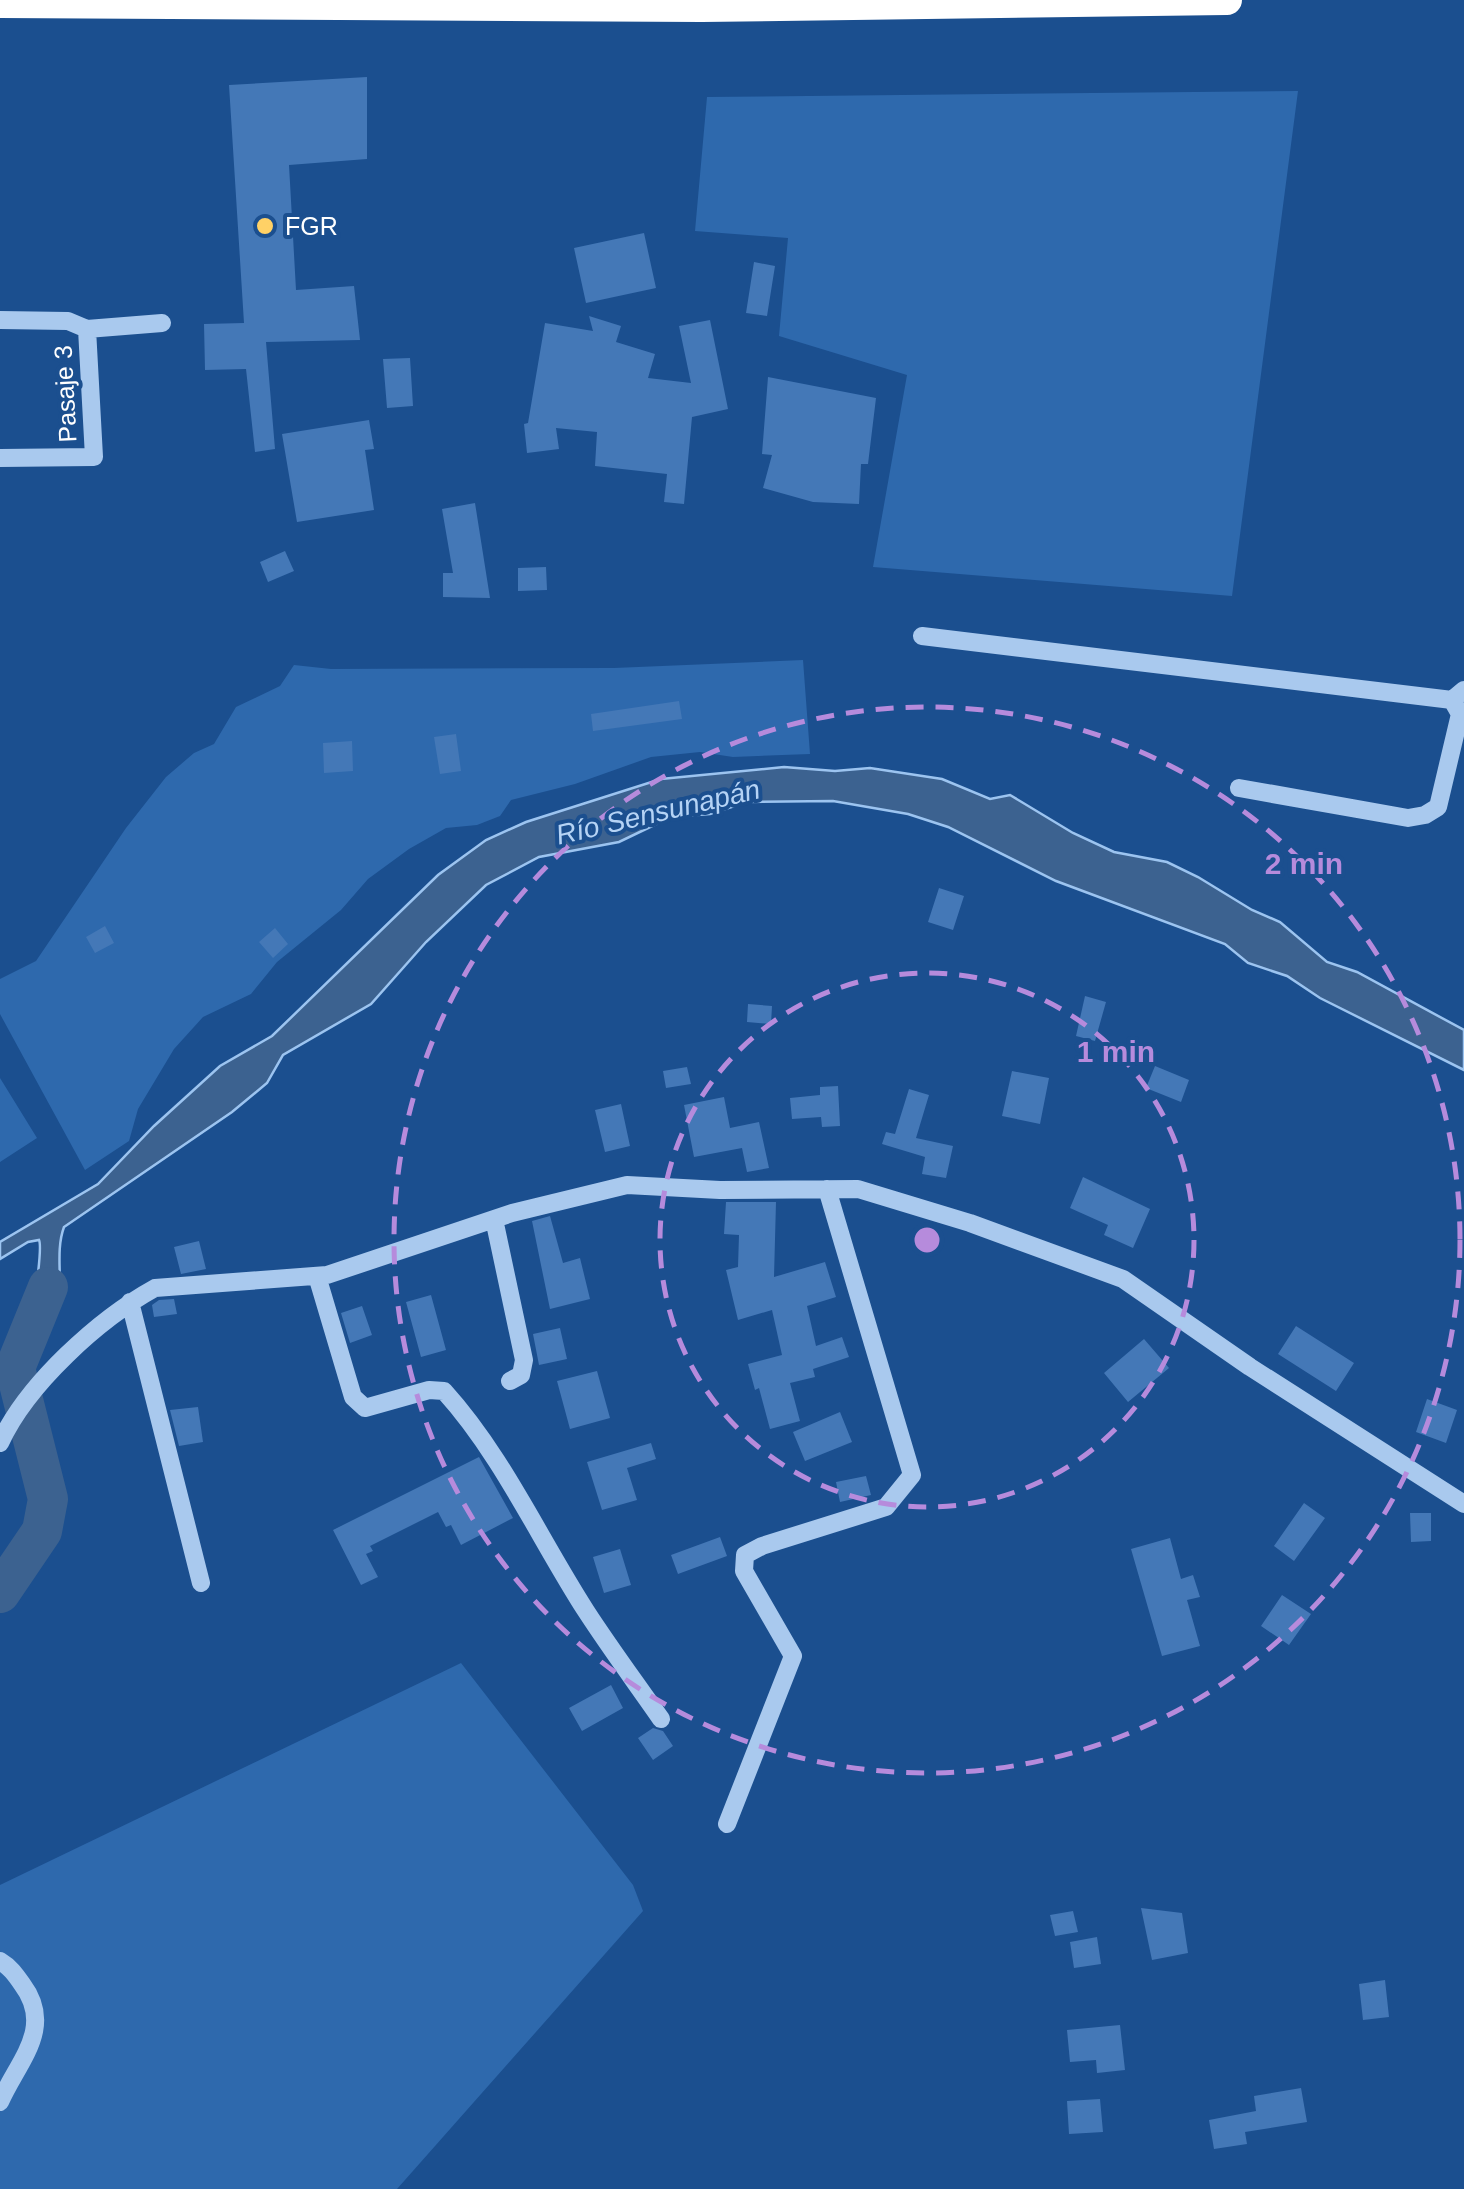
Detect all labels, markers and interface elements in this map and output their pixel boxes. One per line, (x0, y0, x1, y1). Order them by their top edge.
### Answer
place label: FGR (285, 212, 338, 240)
marker: FGR (254, 215, 276, 237)
street label: Pasaje 3 (48, 345, 82, 443)
water label: Río Sensunapán (553, 773, 763, 851)
text: 2 min (1265, 847, 1343, 880)
text: 1 min (1077, 1035, 1155, 1068)
centre of rings (909, 1222, 945, 1258)

